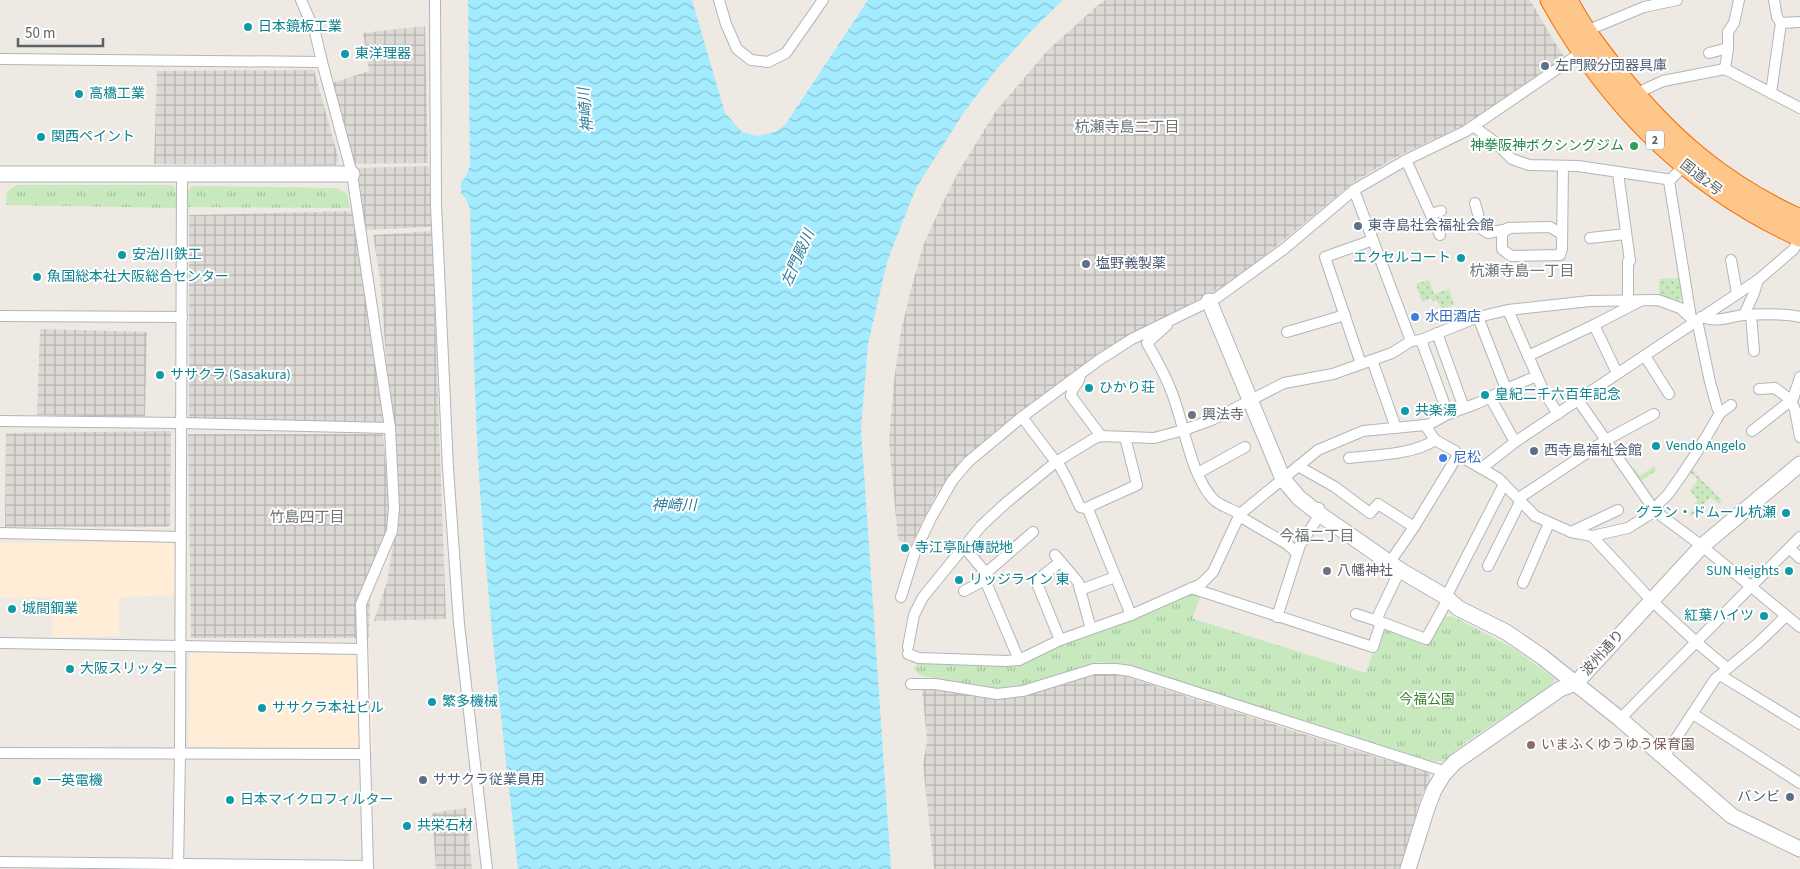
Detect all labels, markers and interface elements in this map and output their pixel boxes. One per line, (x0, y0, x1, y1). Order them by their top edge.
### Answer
scale bar (18, 15, 102, 47)
place label: 日本鏡板工業 (258, 17, 342, 37)
marker: 日本鏡板工業 (242, 21, 254, 33)
text: 50 m (25, 23, 55, 44)
place label: 東洋理器 (355, 44, 411, 64)
marker: 東洋理器 (339, 48, 351, 60)
place label: 左門殿分団器具庫 (1555, 56, 1667, 76)
marker: 左門殿分団器具庫 (1539, 60, 1551, 72)
place label: 高橋工業 (89, 84, 145, 104)
water label: 神崎川 (573, 85, 598, 133)
marker: 高橋工業 (73, 88, 85, 100)
district label: 杭瀬寺島二丁目 (1074, 117, 1180, 138)
place label: 関西ペイント (51, 127, 135, 147)
road number: 2 (1646, 130, 1664, 150)
marker: 関西ペイント (35, 131, 47, 143)
place label: 神拳阪神ボクシングジム (1470, 136, 1624, 156)
marker: 神拳阪神ボクシングジム (1628, 140, 1640, 152)
street label: 国道2号 (1676, 155, 1726, 201)
place label: 東寺島社会福祉会館 (1368, 216, 1494, 236)
marker: 東寺島社会福祉会館 (1352, 220, 1364, 232)
water label: 左門殿川 (776, 225, 821, 290)
place label: 安治川鉄工 (132, 245, 202, 265)
place label: エクセルコート (1353, 248, 1451, 268)
marker: 安治川鉄工 (116, 249, 128, 261)
marker: エクセルコート (1455, 252, 1467, 264)
place label: 塩野義製薬 (1096, 254, 1166, 274)
marker: 塩野義製薬 (1080, 258, 1092, 270)
district label: 杭瀬寺島一丁目 (1469, 261, 1575, 282)
place label: 魚国総本社大阪総合センター (47, 267, 229, 287)
marker: 魚国総本社大阪総合センター (31, 271, 43, 283)
place label: 水田酒店 (1425, 307, 1481, 327)
marker: 水田酒店 (1409, 311, 1421, 323)
place label: ササクラ (Sasakura) (170, 365, 291, 385)
marker: ササクラ (Sasakura) (154, 369, 166, 381)
place label: ひかり荘 (1099, 378, 1155, 398)
marker: ひかり荘 (1083, 382, 1095, 394)
place label: 皇紀二千六百年記念 (1495, 385, 1621, 405)
marker: 皇紀二千六百年記念 (1479, 389, 1491, 401)
place label: 共楽湯 (1415, 401, 1457, 421)
place label: 興法寺 (1202, 405, 1244, 425)
marker: 共楽湯 (1399, 405, 1411, 417)
marker: 興法寺 (1186, 409, 1198, 421)
place label: Vendo Angelo (1666, 436, 1746, 456)
marker: Vendo Angelo (1650, 440, 1662, 452)
place label: 西寺島福祉会館 (1544, 441, 1642, 461)
marker: 西寺島福祉会館 (1528, 445, 1540, 457)
place label: 尼松 (1453, 448, 1481, 468)
marker: 尼松 (1437, 452, 1449, 464)
water label: 神崎川 (651, 495, 698, 516)
place label: グラン・ドムール杭瀬 (1636, 503, 1776, 523)
district label: 竹島四丁目 (269, 507, 345, 528)
marker: グラン・ドムール杭瀬 (1780, 507, 1792, 519)
district label: 今福二丁目 (1279, 526, 1355, 547)
place label: 寺江亭阯傳説地 (915, 538, 1013, 558)
marker: 寺江亭阯傳説地 (899, 542, 911, 554)
place label: 八幡神社 (1337, 561, 1393, 581)
place label: SUN Heights (1706, 561, 1779, 581)
marker: 八幡神社 (1321, 565, 1333, 577)
marker: SUN Heights (1783, 565, 1795, 577)
place label: リッジライン 東 (969, 570, 1070, 590)
marker: リッジライン 東 (953, 574, 965, 586)
place label: 城間鋼業 (22, 599, 78, 619)
marker: 城間鋼業 (6, 603, 18, 615)
place label: 紅葉ハイツ (1684, 606, 1754, 626)
marker: 紅葉ハイツ (1758, 610, 1770, 622)
street label: 波州通り (1577, 626, 1629, 680)
place label: 大阪スリッター (80, 659, 178, 679)
marker: 大阪スリッター (64, 663, 76, 675)
park label: 今福公園 (1399, 690, 1455, 710)
place label: 繁多機械 (442, 692, 498, 712)
marker: 繁多機械 (426, 696, 438, 708)
place label: ササクラ本社ビル (272, 698, 384, 718)
marker: ササクラ本社ビル (256, 702, 268, 714)
place label: いまふくゆうゆう保育園 (1541, 735, 1695, 755)
marker: いまふくゆうゆう保育園 (1525, 739, 1537, 751)
place label: ササクラ従業員用 (433, 770, 545, 790)
place label: 一英電機 (47, 771, 103, 791)
marker: ササクラ従業員用 (417, 774, 429, 786)
marker: 一英電機 (31, 775, 43, 787)
place label: バンビ (1737, 787, 1780, 807)
place label: 日本マイクロフィルター (240, 790, 393, 810)
marker: バンビ (1784, 791, 1796, 803)
marker: 日本マイクロフィルター (224, 794, 236, 806)
place label: 共栄石材 (417, 816, 473, 836)
marker: 共栄石材 (401, 820, 413, 832)

